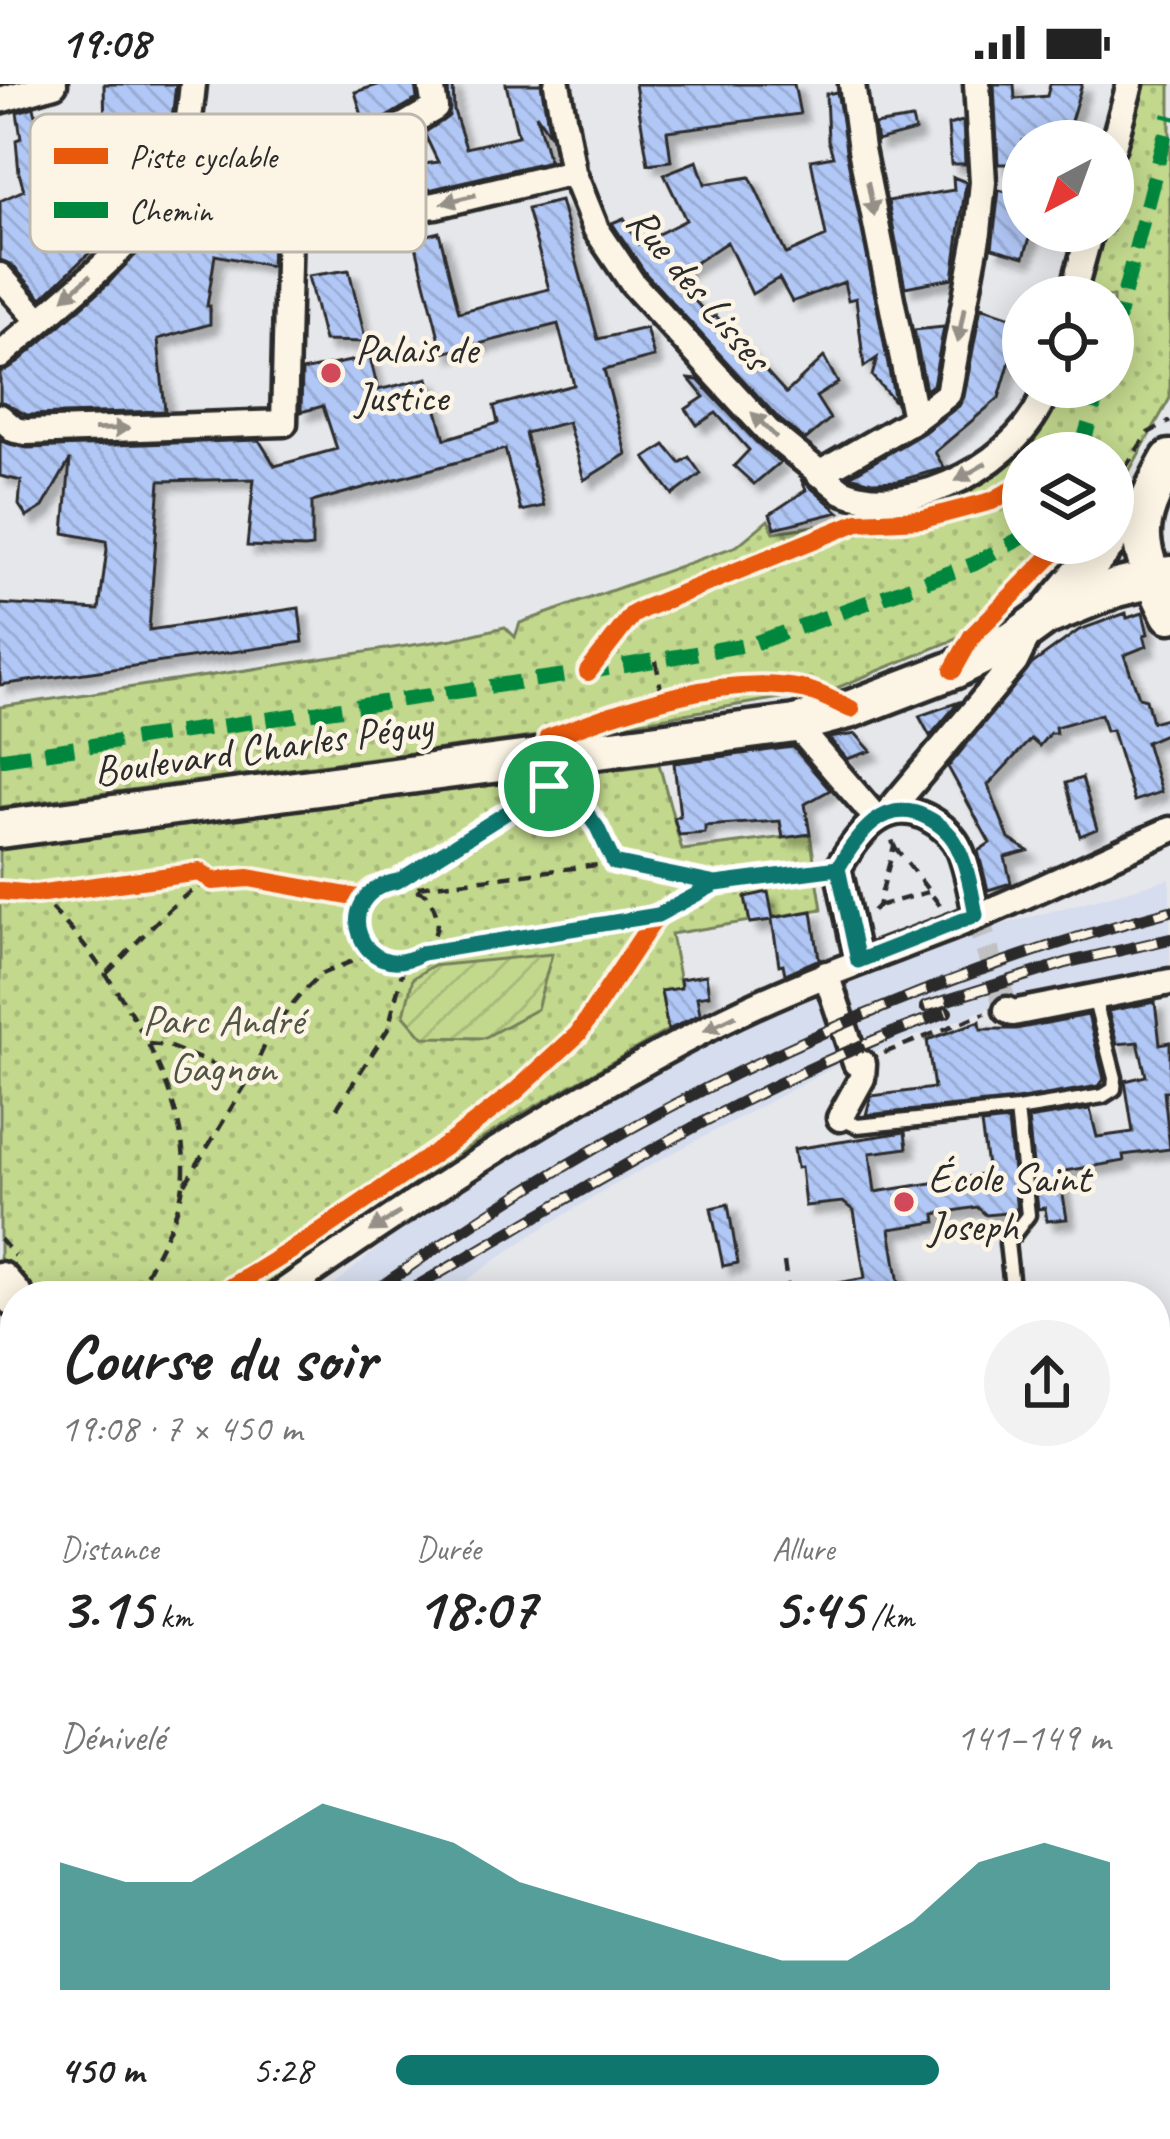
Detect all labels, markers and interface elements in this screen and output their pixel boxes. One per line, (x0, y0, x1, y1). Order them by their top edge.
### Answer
text: 19:08 (60, 14, 149, 71)
legend (30, 114, 426, 252)
north arrow (1002, 120, 1134, 252)
map controls (1002, 120, 1134, 564)
text: Piste cyclable (129, 136, 279, 178)
one-way arrow (862, 181, 881, 219)
text: Chemin (129, 190, 214, 232)
one-way arrow (440, 190, 477, 209)
street label: Rue des Lisses (615, 196, 785, 385)
one-way arrow (62, 273, 91, 300)
button: locate (1002, 276, 1134, 408)
one-way arrow (951, 307, 970, 344)
place label: Palais de Justice (353, 323, 481, 424)
marker: Palais de Justice (318, 360, 344, 386)
one-way arrow (750, 411, 778, 439)
one-way arrow (94, 419, 132, 438)
button: layers (1002, 432, 1134, 564)
one-way arrow (954, 460, 988, 481)
street label: Boulevard Charles Péguy (90, 698, 438, 798)
pin (498, 735, 600, 837)
icon: arrive (516, 753, 582, 819)
park label: Parc André Gagnon (142, 994, 310, 1095)
one-way arrow (702, 1013, 737, 1033)
place label: École Saint Joseph (926, 1152, 1094, 1253)
marker: École Saint Joseph (891, 1189, 917, 1215)
one-way arrow (369, 1210, 402, 1233)
text: Course du soir (60, 1317, 375, 1400)
button: share (984, 1320, 1110, 1446)
text: 19:08 · 7 × 450 m (60, 1404, 302, 1453)
text: Distance (60, 1528, 158, 1570)
text: Durée (416, 1528, 481, 1570)
text: Allure (772, 1528, 835, 1570)
text: 3.15 (60, 1570, 152, 1646)
text: 18:07 (416, 1570, 536, 1646)
text: 5:45 (772, 1570, 863, 1646)
text: km (152, 1596, 192, 1638)
text: /km (863, 1596, 914, 1638)
text: Dénivelé (60, 1713, 165, 1762)
text: 141–149 m (956, 1713, 1110, 1762)
text: 450 m (60, 2046, 144, 2095)
text: 5:28 (252, 2046, 312, 2095)

